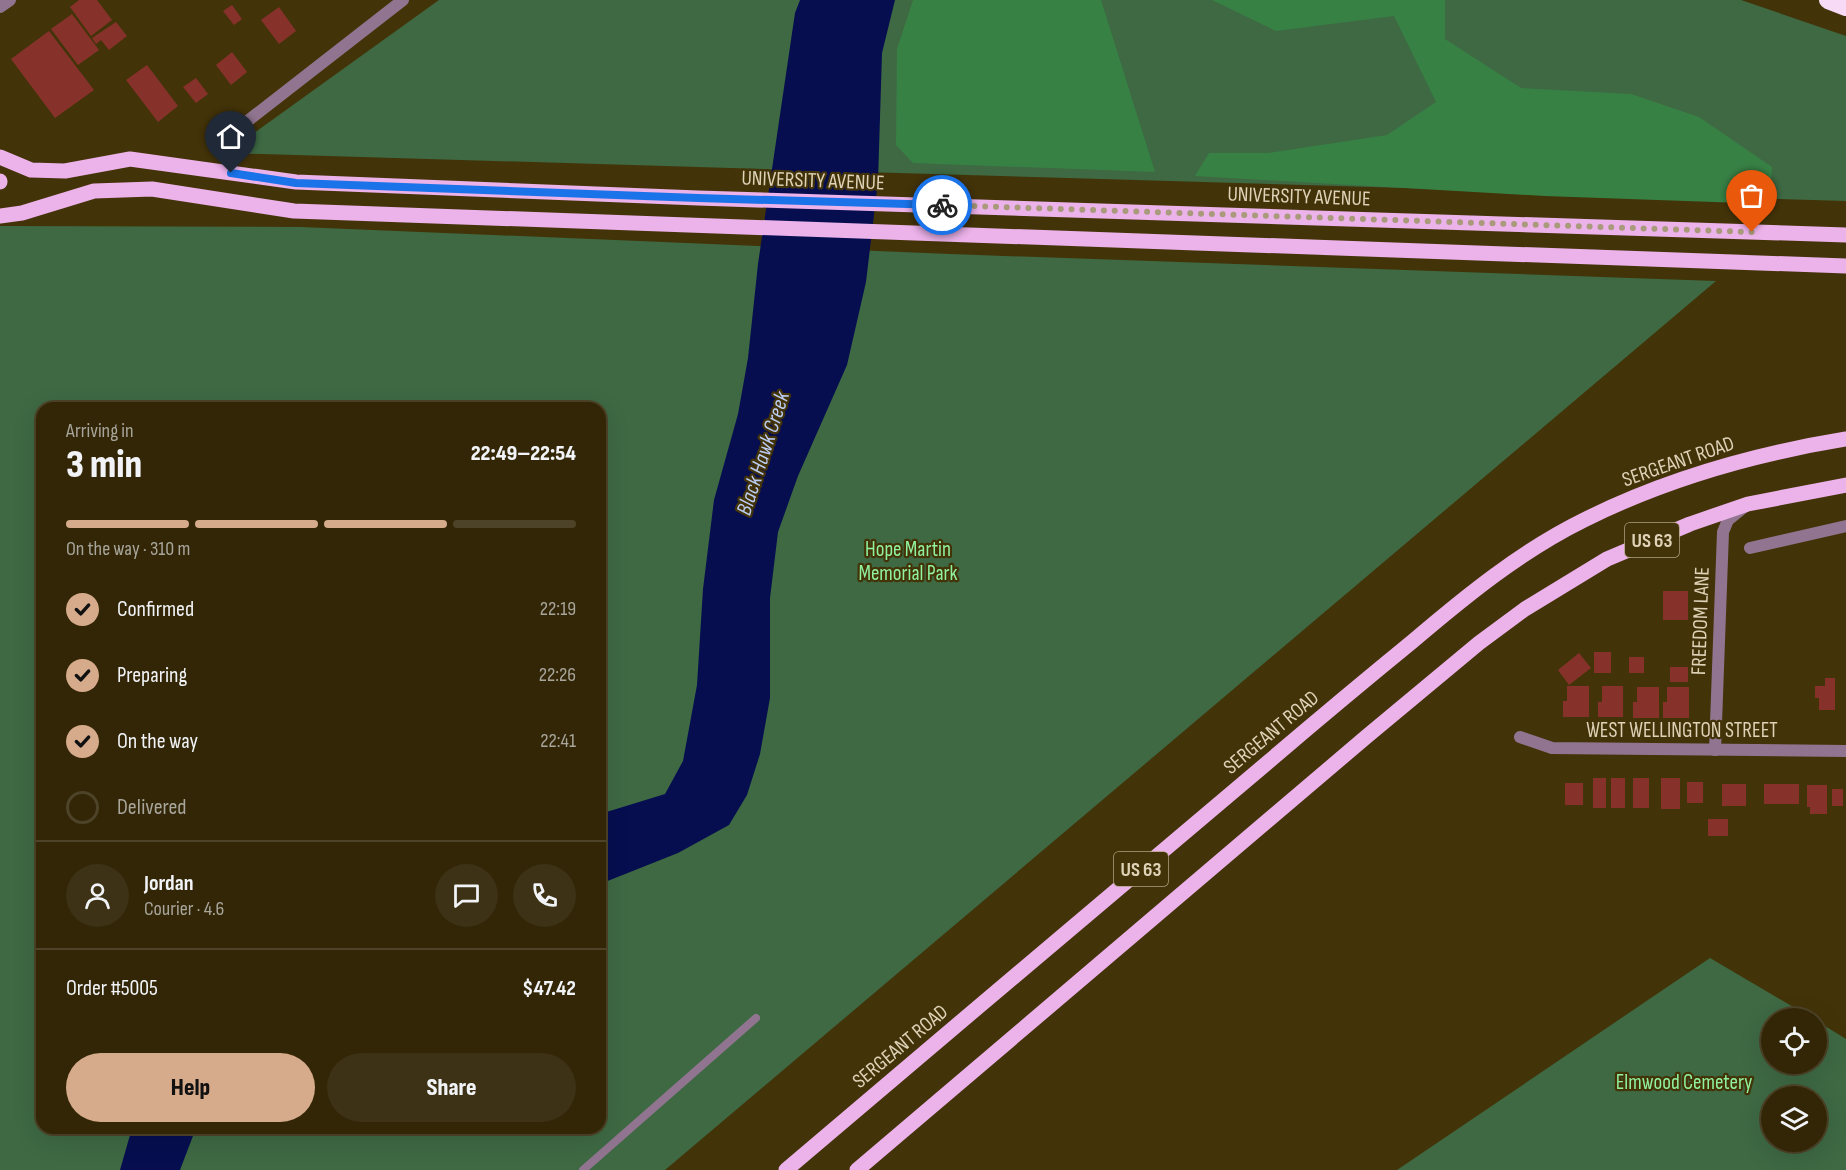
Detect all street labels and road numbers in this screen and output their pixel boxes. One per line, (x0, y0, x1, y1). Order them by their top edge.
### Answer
street label: UNIVERSITY AVENUE (741, 166, 885, 195)
street label: UNIVERSITY AVENUE (1227, 182, 1371, 211)
street label: SERGEANT ROAD (1619, 431, 1737, 492)
road number: US 63 (1625, 523, 1679, 557)
street label: FREEDOM LANE (1686, 567, 1715, 675)
street label: SERGEANT ROAD (1219, 685, 1324, 780)
street label: WEST WELLINGTON STREET (1586, 718, 1778, 743)
road number: US 63 (1114, 852, 1168, 886)
street label: SERGEANT ROAD (848, 999, 953, 1094)

